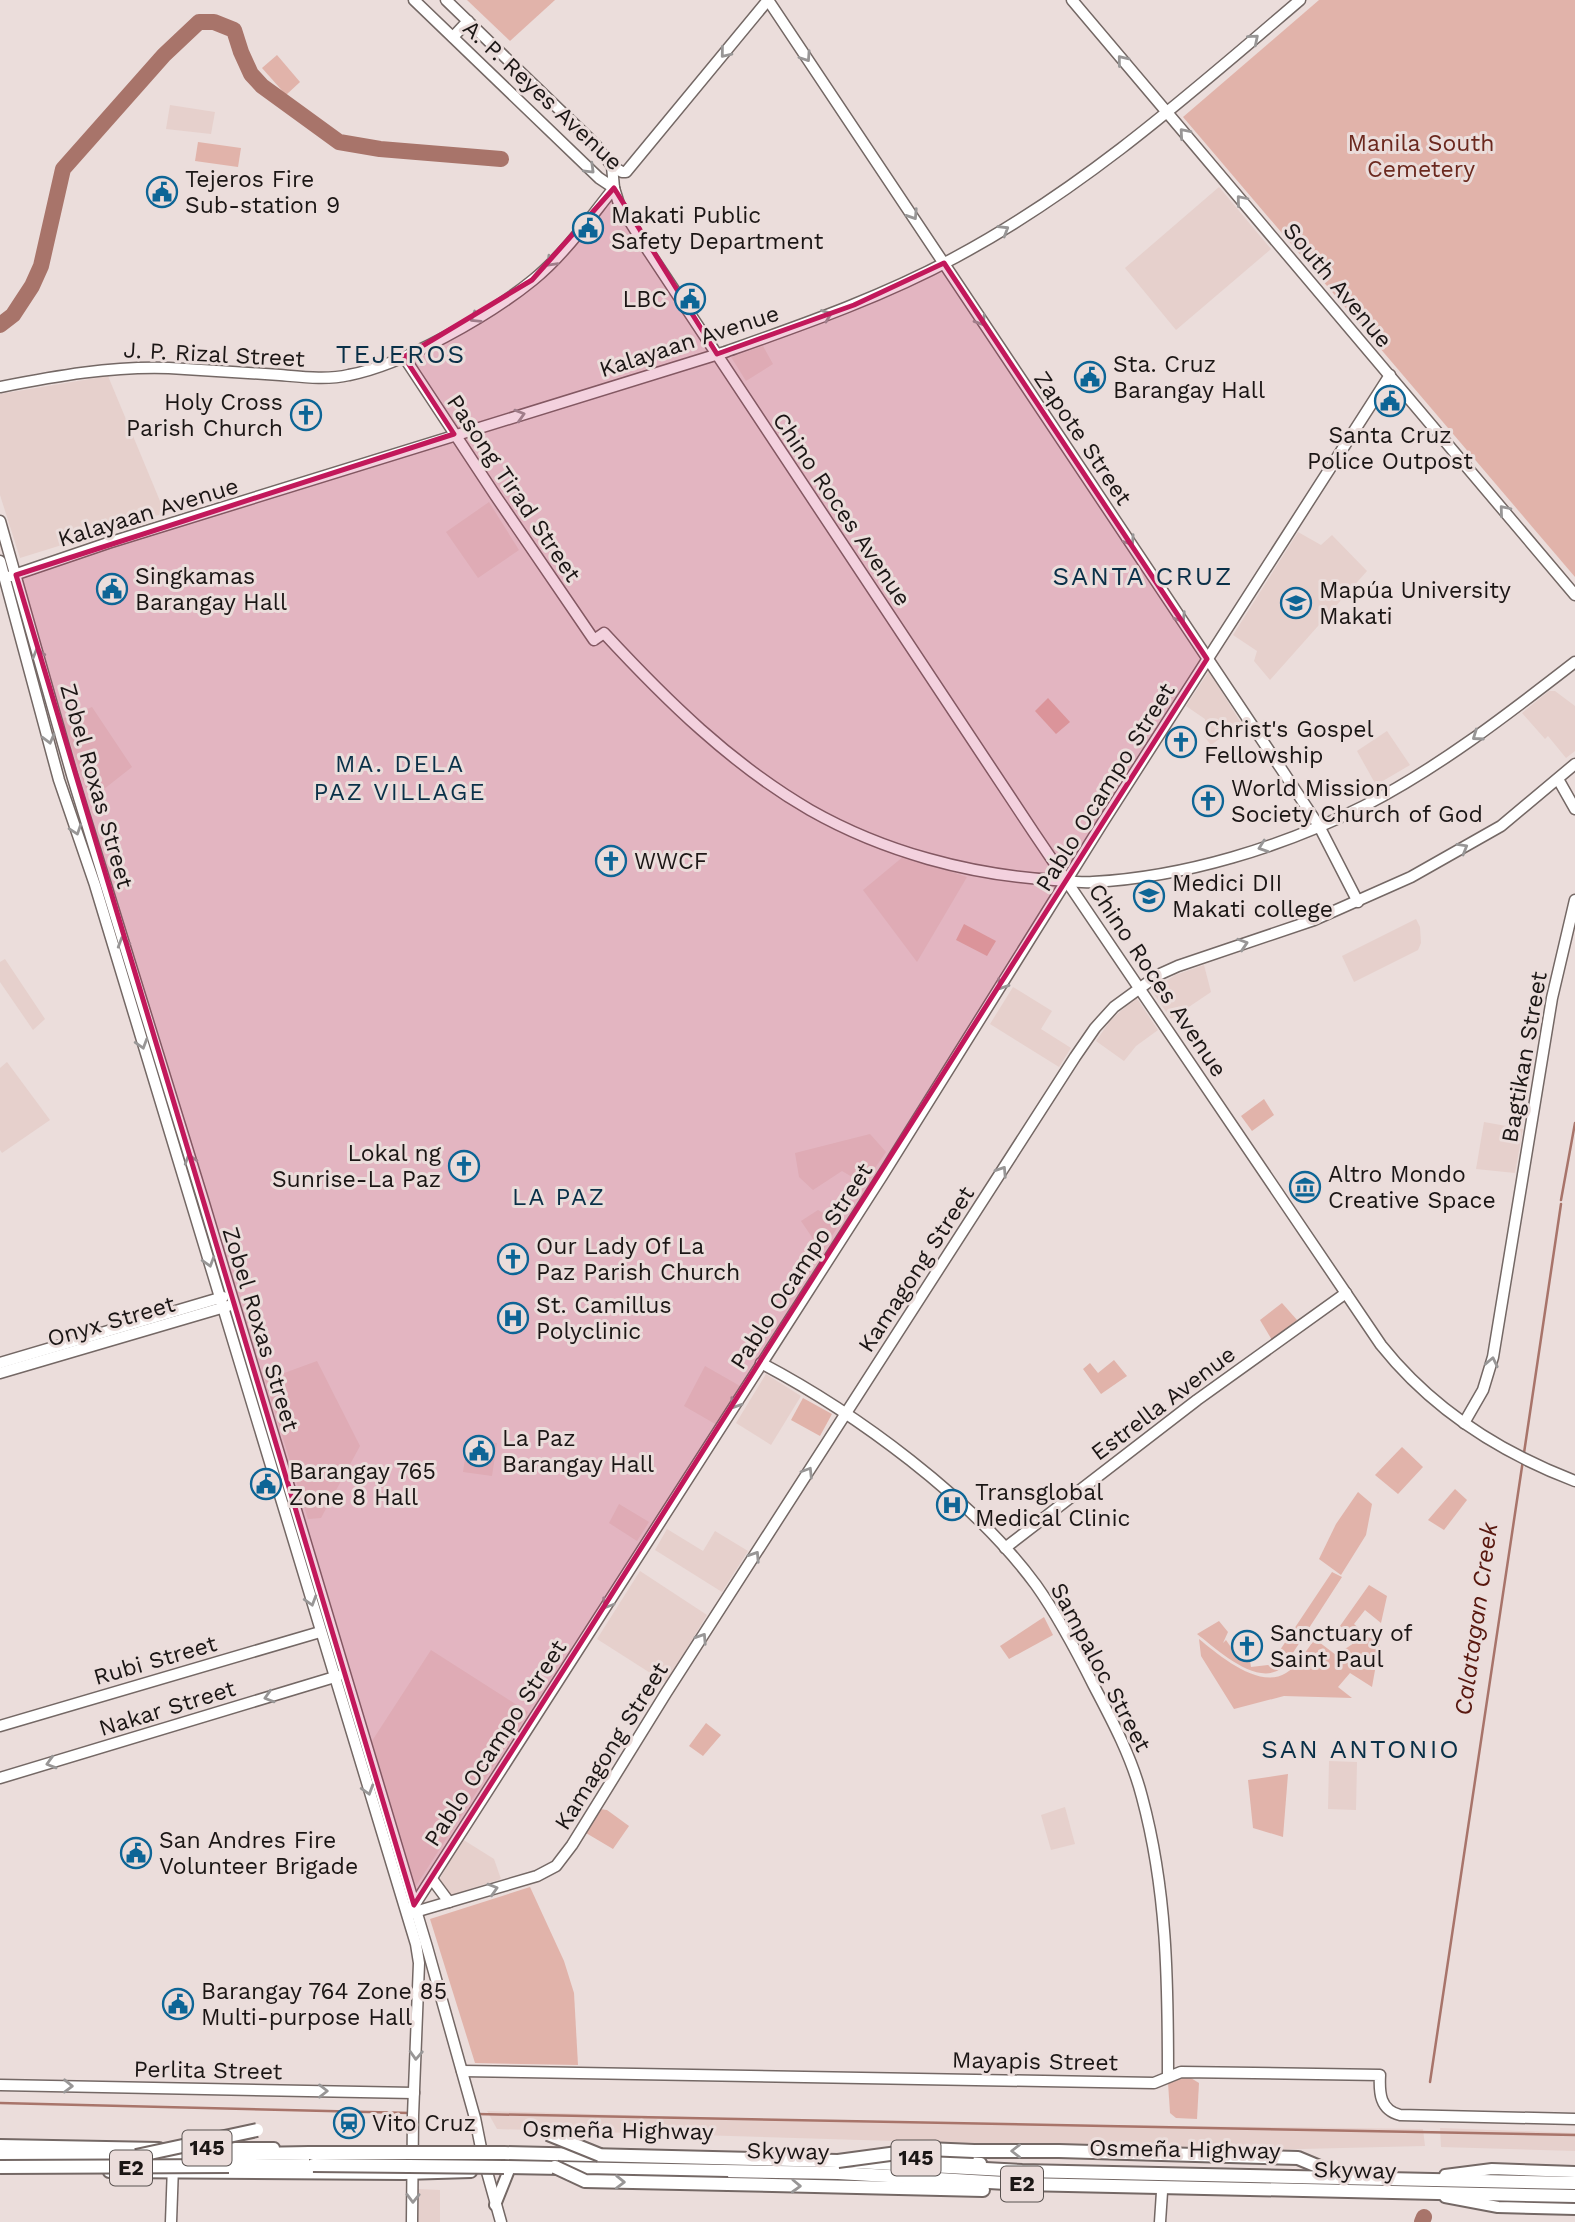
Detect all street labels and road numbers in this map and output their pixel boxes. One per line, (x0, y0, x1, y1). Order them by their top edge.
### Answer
street label: A. P. Reyes Avenue (457, 15, 628, 176)
street label: South Avenue (1277, 217, 1398, 353)
street label: Kalayaan Avenue (596, 300, 782, 383)
street label: J. P. Rizal Street (123, 336, 306, 373)
street label: Zapote Street (1028, 366, 1137, 511)
street label: Pasong Tirad Street (441, 390, 586, 587)
street label: Chino Roces Avenue (767, 408, 916, 611)
street label: Kalayaan Avenue (55, 472, 242, 553)
street label: Pablo Ocampo Street (1030, 678, 1181, 896)
street label: Zobel Roxas Street (54, 681, 139, 892)
street label: Chino Roces Avenue (1083, 879, 1232, 1082)
street label: Bagtikan Street (1496, 969, 1553, 1145)
street label: Pablo Ocampo Street (725, 1158, 878, 1374)
street label: Kamagong Street (853, 1181, 980, 1357)
street label: Zobel Roxas Street (217, 1224, 305, 1435)
street label: Onyx Street (44, 1290, 179, 1353)
street label: Estrella Avenue (1086, 1340, 1241, 1466)
street label: Sampaloc Street (1045, 1578, 1157, 1757)
street label: Rubi Street (90, 1630, 220, 1691)
street label: Pablo Ocampo Street (419, 1635, 572, 1851)
street label: Kamagong Street (549, 1657, 674, 1835)
street label: Nakar Street (96, 1675, 239, 1742)
street label: Mayapis Street (952, 2047, 1119, 2076)
street label: Perlita Street (133, 2056, 283, 2085)
street label: Osmeña Highway (522, 2115, 714, 2146)
road number: 145 (182, 2130, 232, 2166)
street label: Osmeña Highway (1089, 2134, 1281, 2165)
street label: Skyway (746, 2137, 830, 2166)
road number: 145 (892, 2140, 940, 2176)
road number: E2 (110, 2150, 152, 2186)
street label: Skyway (1313, 2156, 1397, 2185)
road number: E2 (1001, 2166, 1043, 2202)

